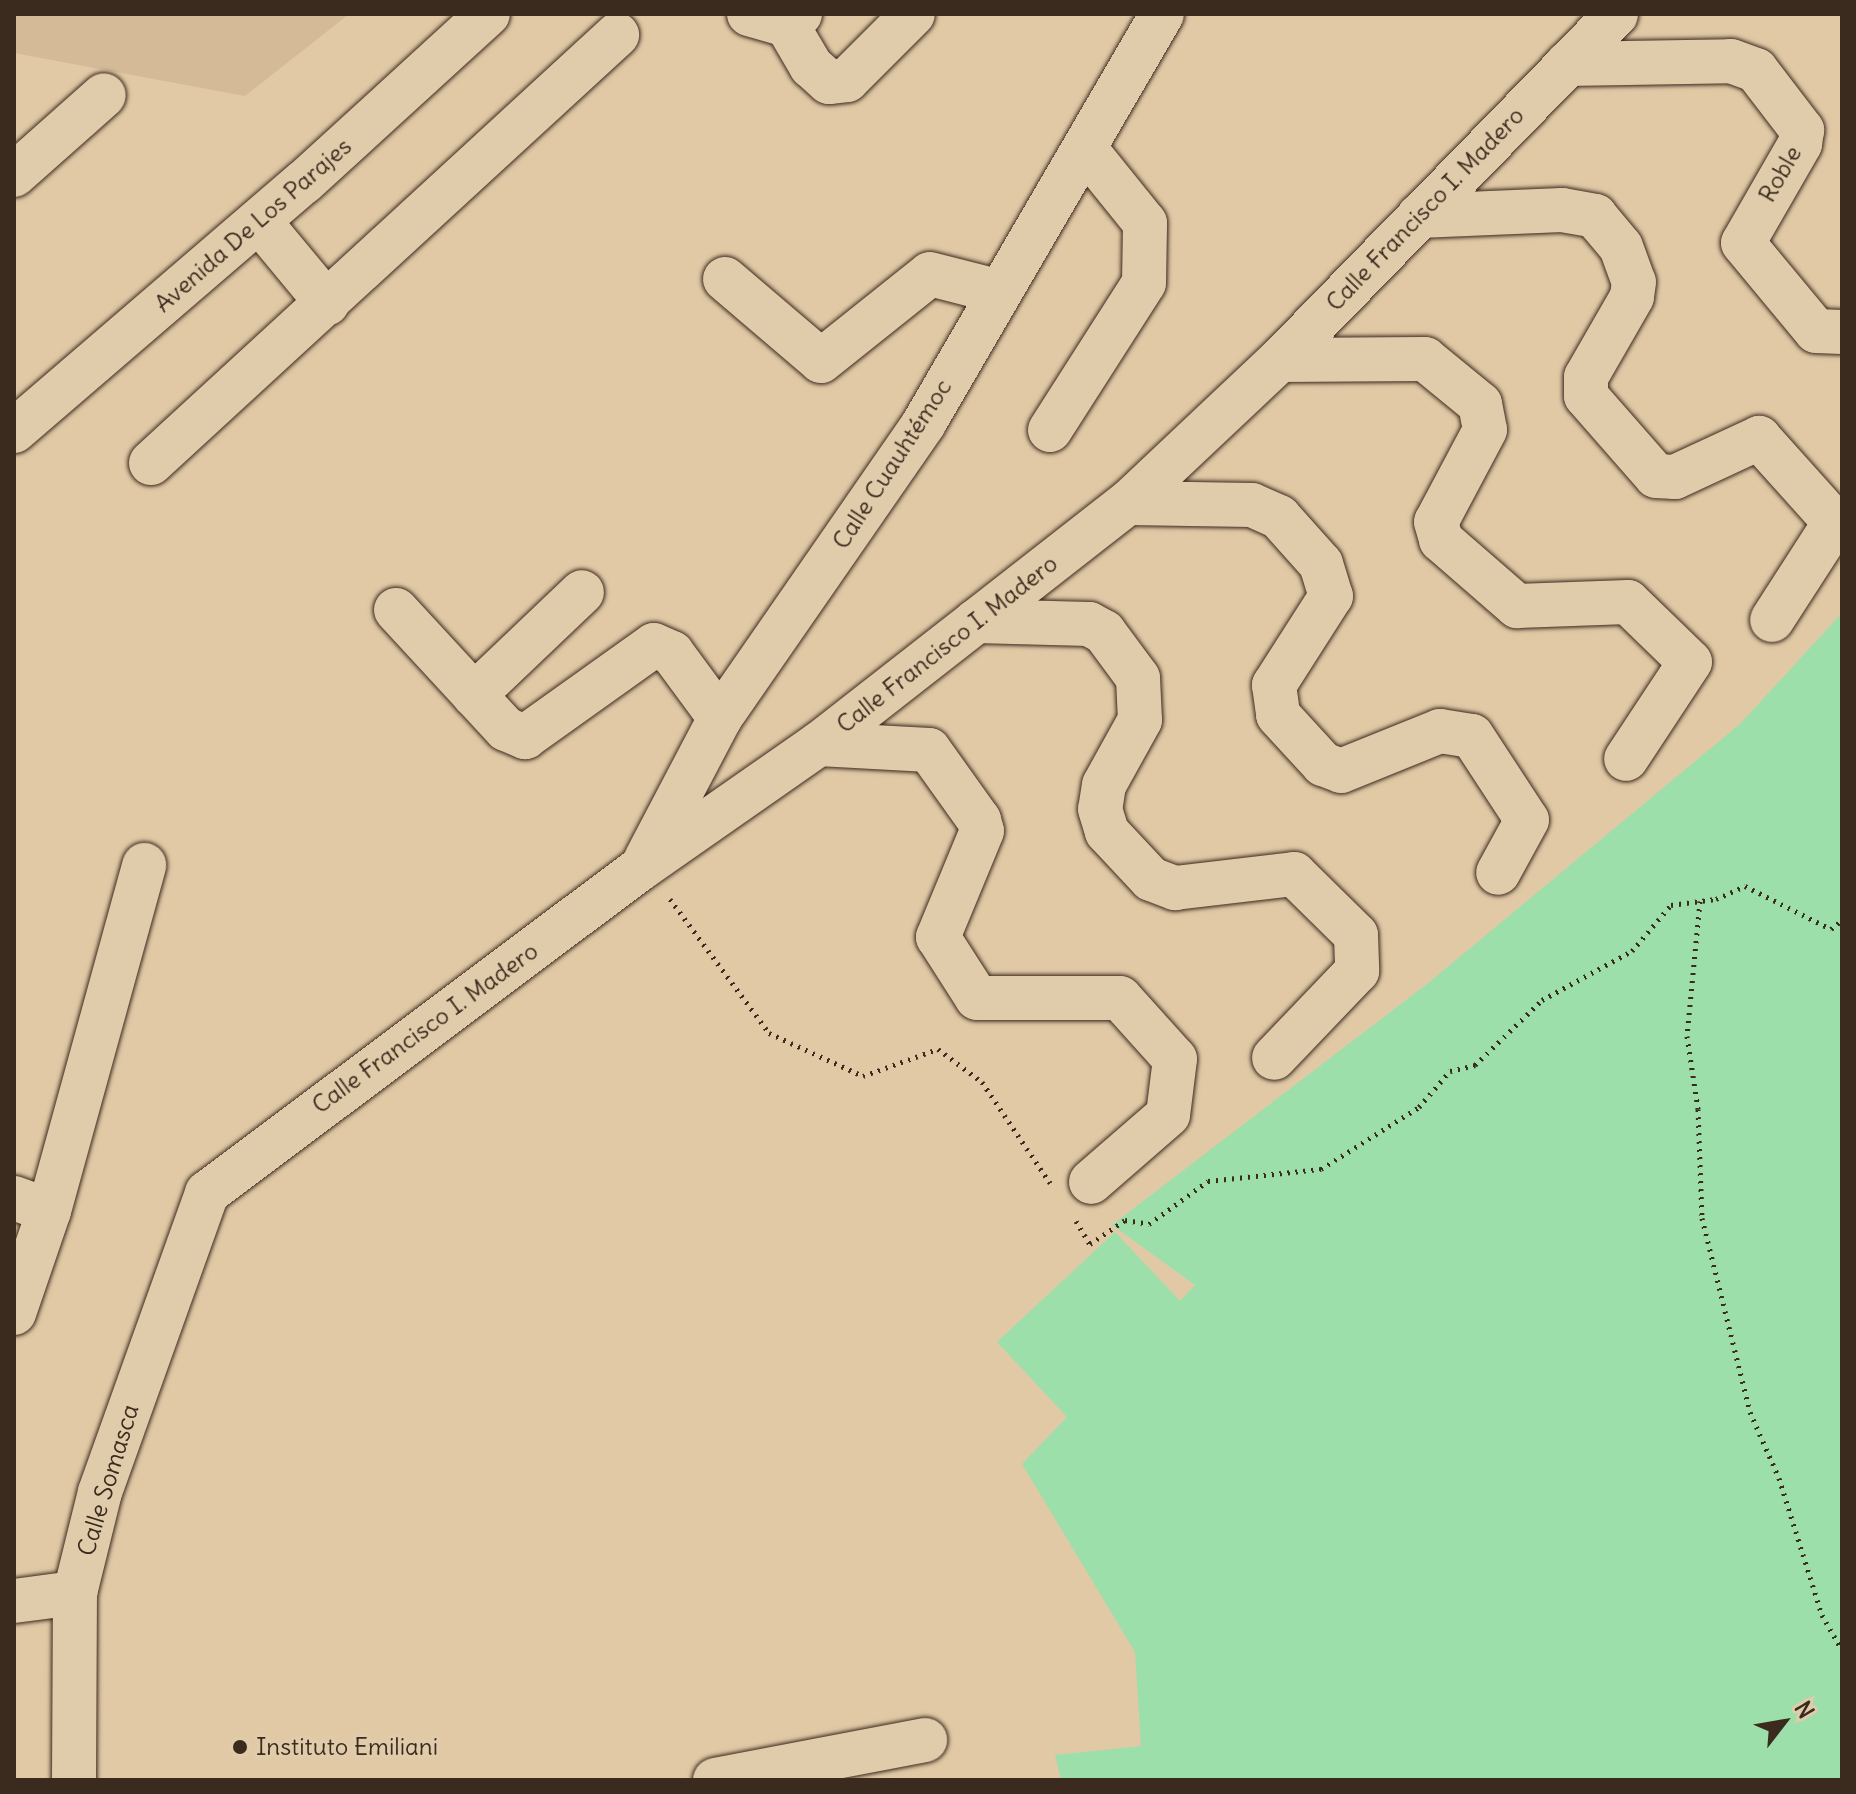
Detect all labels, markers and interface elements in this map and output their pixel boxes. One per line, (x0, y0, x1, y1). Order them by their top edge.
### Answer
street label: Calle Francisco I. Madero (1320, 101, 1530, 317)
street label: Avenida De Los Parajes (149, 132, 357, 318)
street label: Roble (1752, 141, 1808, 207)
street label: Calle Cuauhtémoc (826, 374, 958, 554)
street label: Calle Francisco I. Madero (831, 549, 1063, 739)
street label: Calle Francisco I. Madero (306, 936, 544, 1120)
street label: Calle Somasca (71, 1401, 145, 1559)
north arrow (1744, 1682, 1824, 1762)
text: N (1789, 1696, 1820, 1723)
place label: Instituto Emiliani (256, 1733, 438, 1761)
marker: Instituto Emiliani (231, 1738, 249, 1756)

